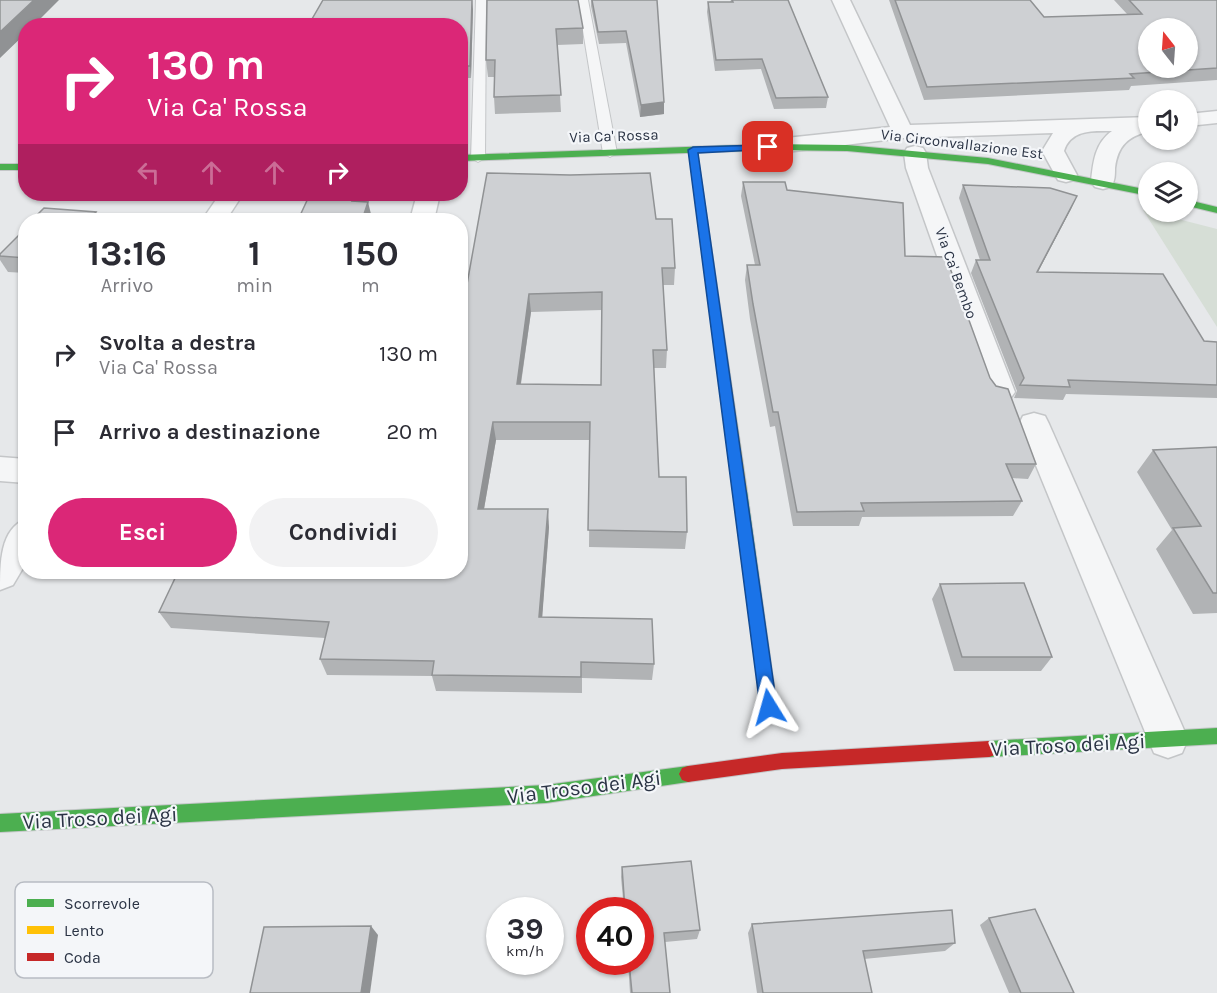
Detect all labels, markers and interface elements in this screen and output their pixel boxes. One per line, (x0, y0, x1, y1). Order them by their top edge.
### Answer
north arrow (1138, 18, 1198, 78)
map controls (1138, 18, 1198, 222)
text: 130 m (147, 40, 265, 90)
icon: right (48, 42, 126, 120)
button: sound (1138, 90, 1198, 150)
text: Via Ca' Rossa (147, 91, 308, 123)
pin (742, 121, 793, 172)
street label: Via Ca' Rossa (569, 125, 659, 147)
street label: Via Circonvallazione Est (880, 125, 1045, 163)
icon: arrive (751, 130, 784, 163)
icon: left (132, 156, 165, 189)
icon: ahead (195, 156, 228, 189)
icon: ahead (258, 156, 291, 189)
icon: right (321, 156, 354, 189)
button: layers (1138, 162, 1198, 222)
street label: Via Ca' Bembo (931, 225, 981, 321)
text: 13:16 (87, 232, 167, 274)
text: 1 (248, 232, 261, 274)
text: 150 (342, 232, 399, 274)
text: Arrivo (101, 274, 154, 297)
text: min (236, 274, 273, 297)
text: m (361, 274, 380, 297)
text: Svolta a destra (99, 330, 256, 356)
icon: right (48, 338, 81, 371)
text: 130 m (379, 341, 438, 367)
text: Via Ca' Rossa (99, 356, 218, 379)
icon: arrive (48, 416, 81, 449)
text: Arrivo a destinazione (99, 419, 320, 445)
text: 20 m (386, 419, 438, 445)
button: Esci (48, 498, 237, 567)
button: Condividi (249, 498, 438, 567)
position arrow (737, 675, 801, 739)
street label: Via Troso dei Agi (990, 729, 1146, 761)
street label: Via Troso dei Agi (506, 766, 662, 808)
street label: Via Troso dei Agi (22, 802, 178, 834)
legend (15, 882, 213, 978)
text: Scorrevole (64, 894, 140, 913)
speed limit sign: 40 (576, 897, 654, 975)
text: 39 (507, 911, 543, 947)
text: Lento (64, 921, 104, 940)
text: km/h (506, 942, 544, 960)
text: Coda (64, 948, 101, 967)

